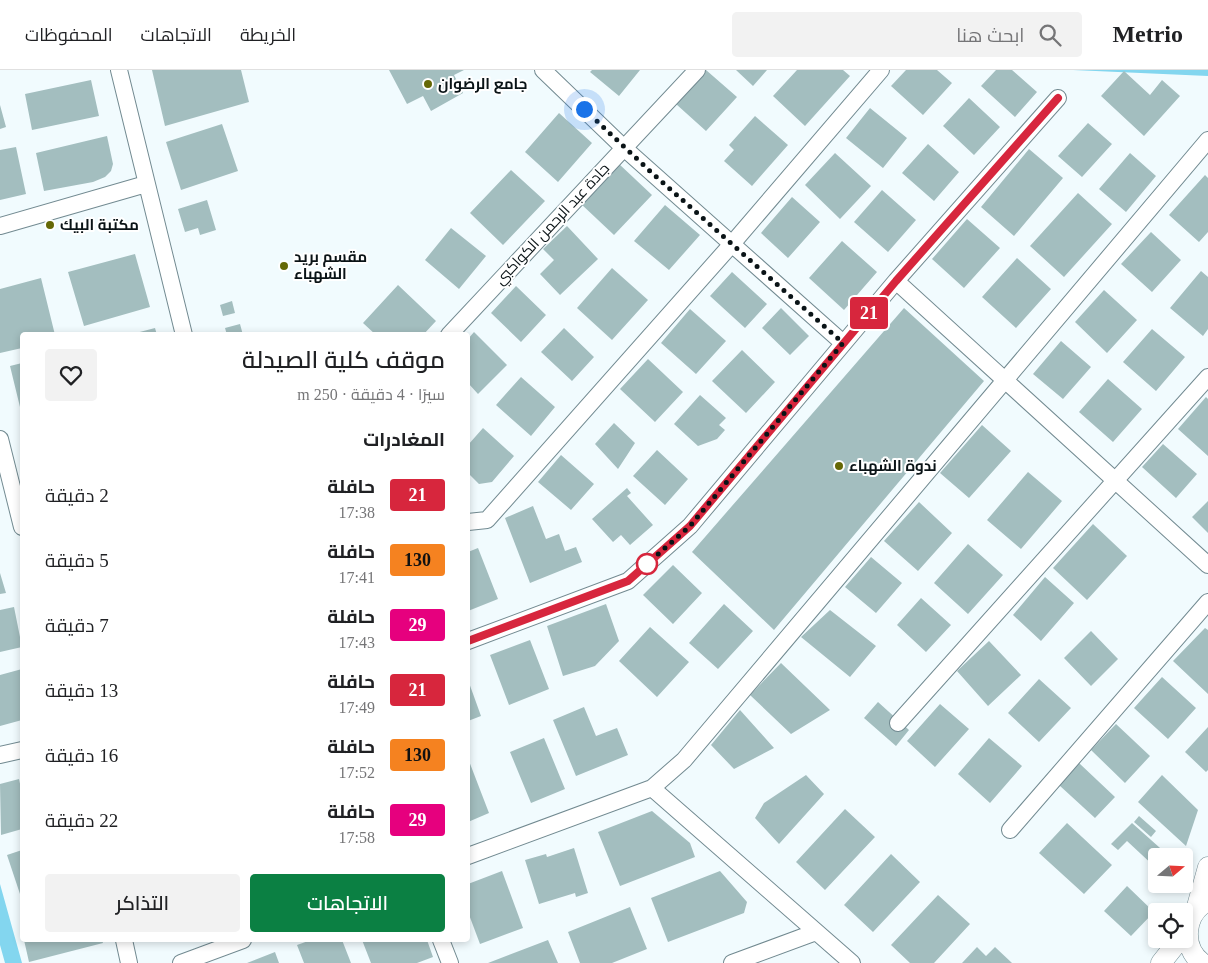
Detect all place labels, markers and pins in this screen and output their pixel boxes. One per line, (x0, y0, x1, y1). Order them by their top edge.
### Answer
place label: جامع الرضوان (438, 76, 527, 94)
marker: جامع الرضوان (422, 78, 434, 90)
place label: مكتبة البيك (60, 217, 139, 233)
marker: مكتبة البيك (44, 219, 56, 231)
place label: مقسم بريد الشهباء (294, 249, 367, 283)
marker: مقسم بريد الشهباء (278, 260, 290, 272)
place label: ندوة الشهباء (849, 458, 937, 475)
marker: ندوة الشهباء (833, 460, 845, 472)
unlabelled marker (636, 553, 658, 575)

